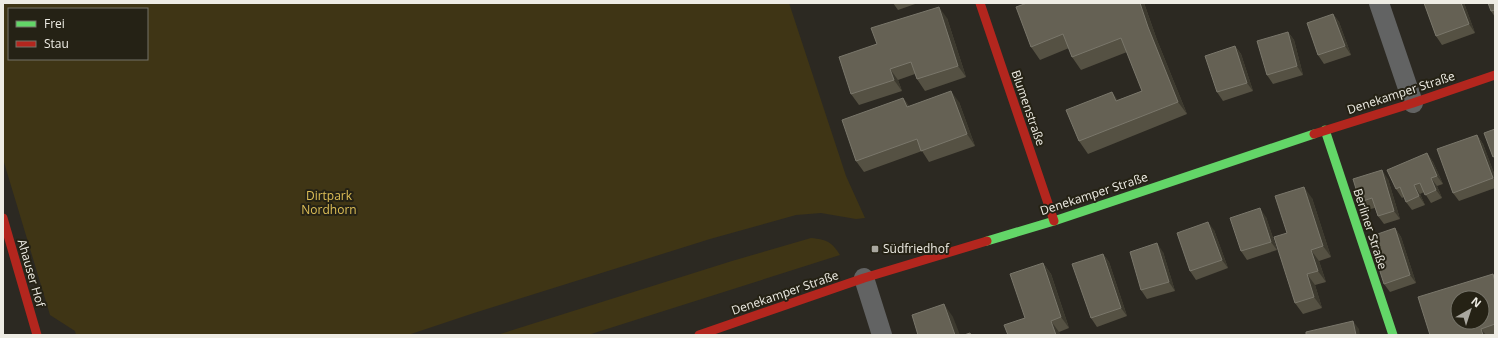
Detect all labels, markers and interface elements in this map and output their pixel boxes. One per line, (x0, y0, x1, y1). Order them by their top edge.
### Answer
legend (8, 8, 148, 60)
text: Frei (44, 15, 65, 32)
text: Stau (44, 35, 69, 52)
street label: Denekamper Straße (1345, 67, 1457, 118)
street label: Blumenstraße (1008, 68, 1049, 148)
street label: Denekamper Straße (1038, 168, 1150, 219)
street label: Berliner Straße (1349, 186, 1392, 272)
park label: Dirtpark Nordhorn (301, 187, 357, 218)
street label: Ahauser Hof (14, 237, 50, 310)
place label: Südfriedhof (883, 240, 950, 257)
marker: Südfriedhof (870, 244, 880, 254)
street label: Denekamper Straße (729, 266, 841, 319)
north arrow (1450, 290, 1490, 330)
text: N (1468, 293, 1485, 310)

